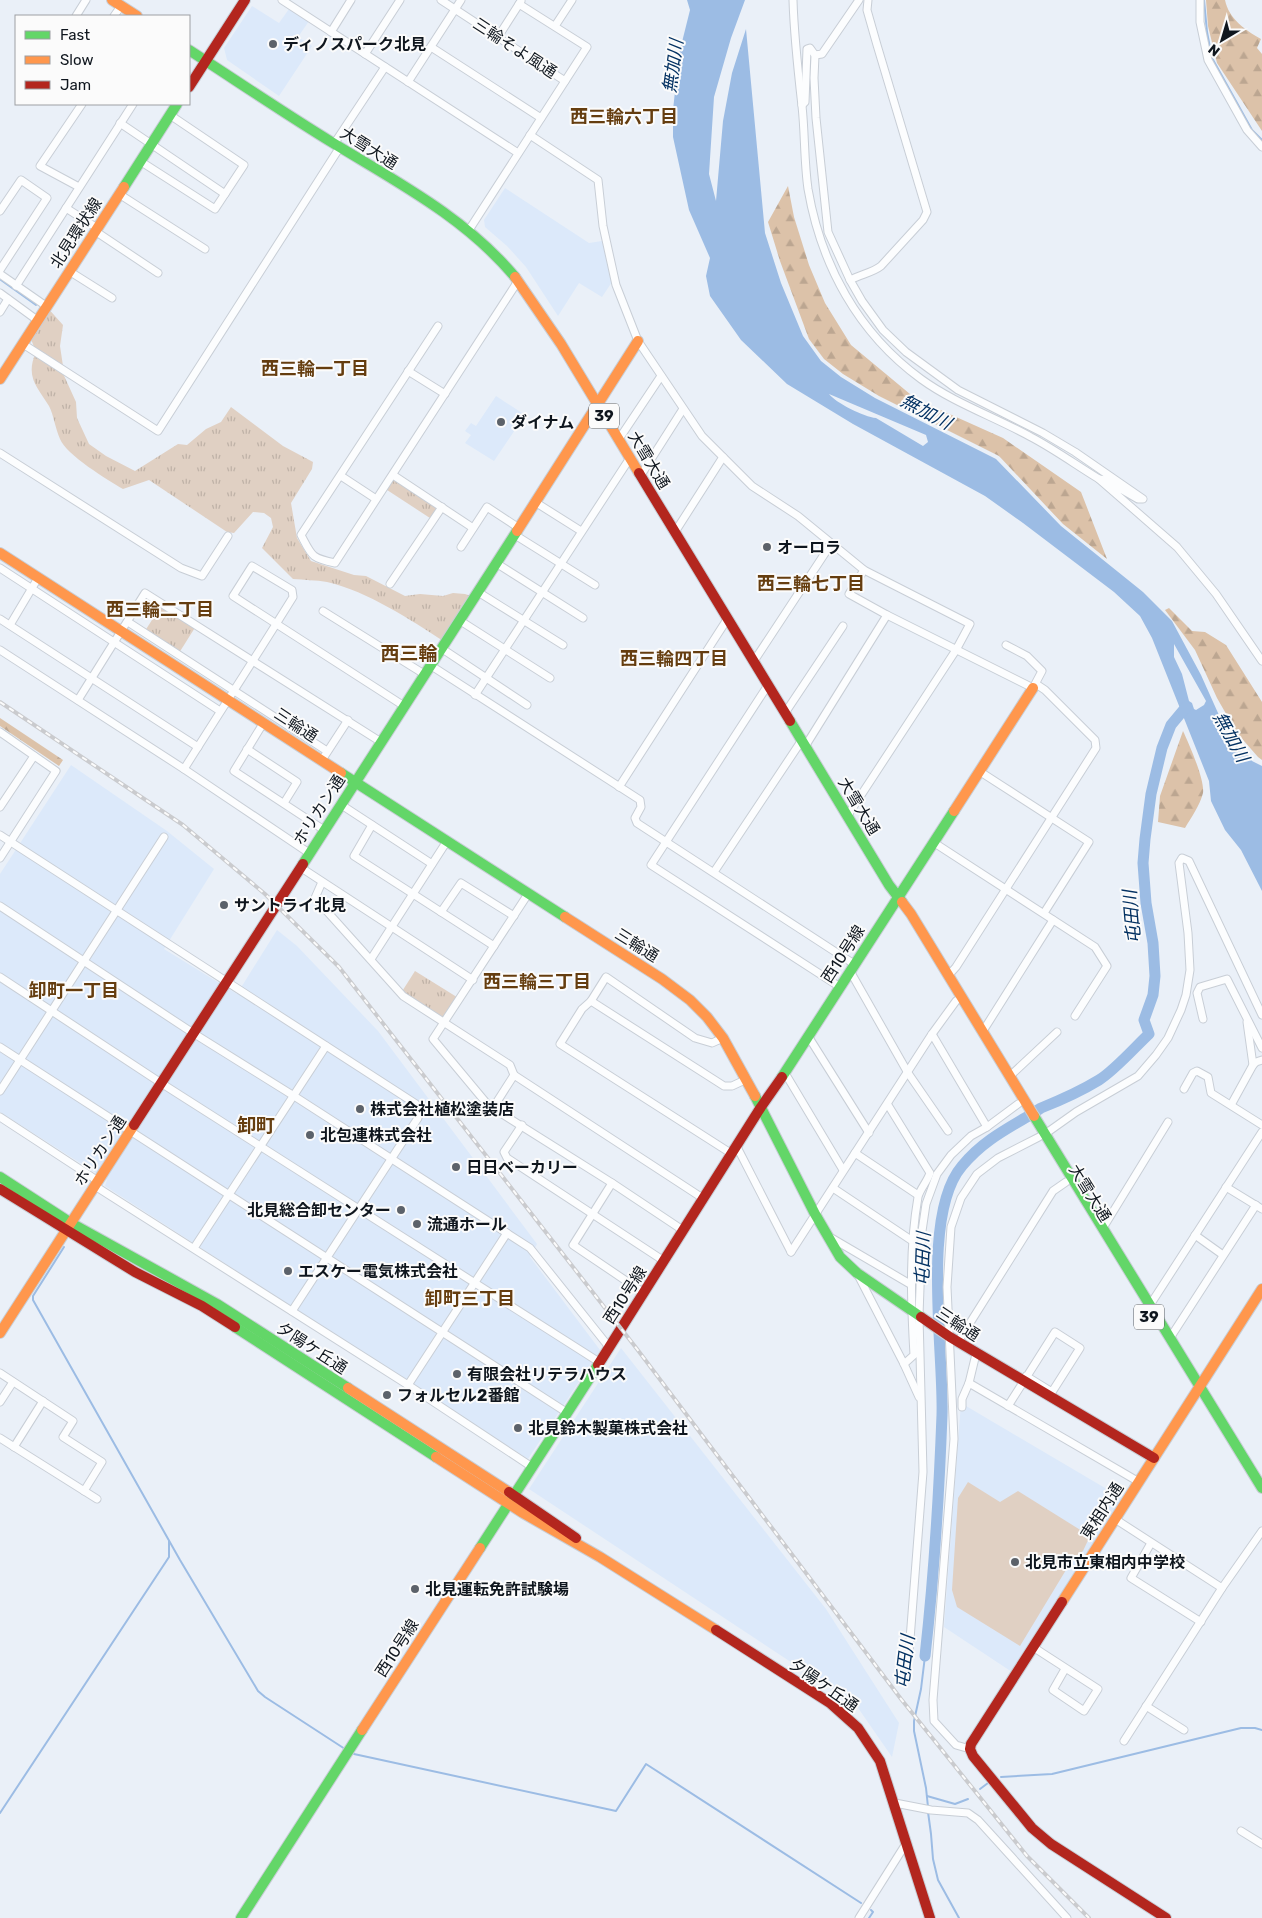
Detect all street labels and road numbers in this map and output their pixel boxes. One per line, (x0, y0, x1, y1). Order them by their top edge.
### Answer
street label: 三輪そよ風通 (470, 14, 560, 82)
street label: 大雪大通 (337, 123, 401, 173)
street label: 北見環状線 (46, 194, 106, 272)
road number: 39 (589, 404, 619, 428)
street label: 大雪大通 (624, 428, 674, 492)
street label: 三輪通 (271, 704, 321, 746)
street label: ホリカン通 (289, 771, 349, 849)
street label: 大雪大通 (834, 774, 884, 838)
street label: 西10号線 (817, 922, 869, 986)
street label: 三輪通 (612, 924, 662, 966)
street label: ホリカン通 (70, 1112, 130, 1190)
street label: 大雪大通 (1065, 1161, 1115, 1225)
street label: 西10号線 (599, 1263, 651, 1327)
street label: 三輪通 (933, 1303, 983, 1345)
road number: 39 (1134, 1304, 1164, 1330)
street label: 夕陽ケ丘通 (273, 1318, 351, 1378)
street label: 東相内通 (1077, 1479, 1127, 1543)
street label: 西10号線 (371, 1616, 423, 1680)
street label: 夕陽ケ丘通 (786, 1654, 862, 1716)

